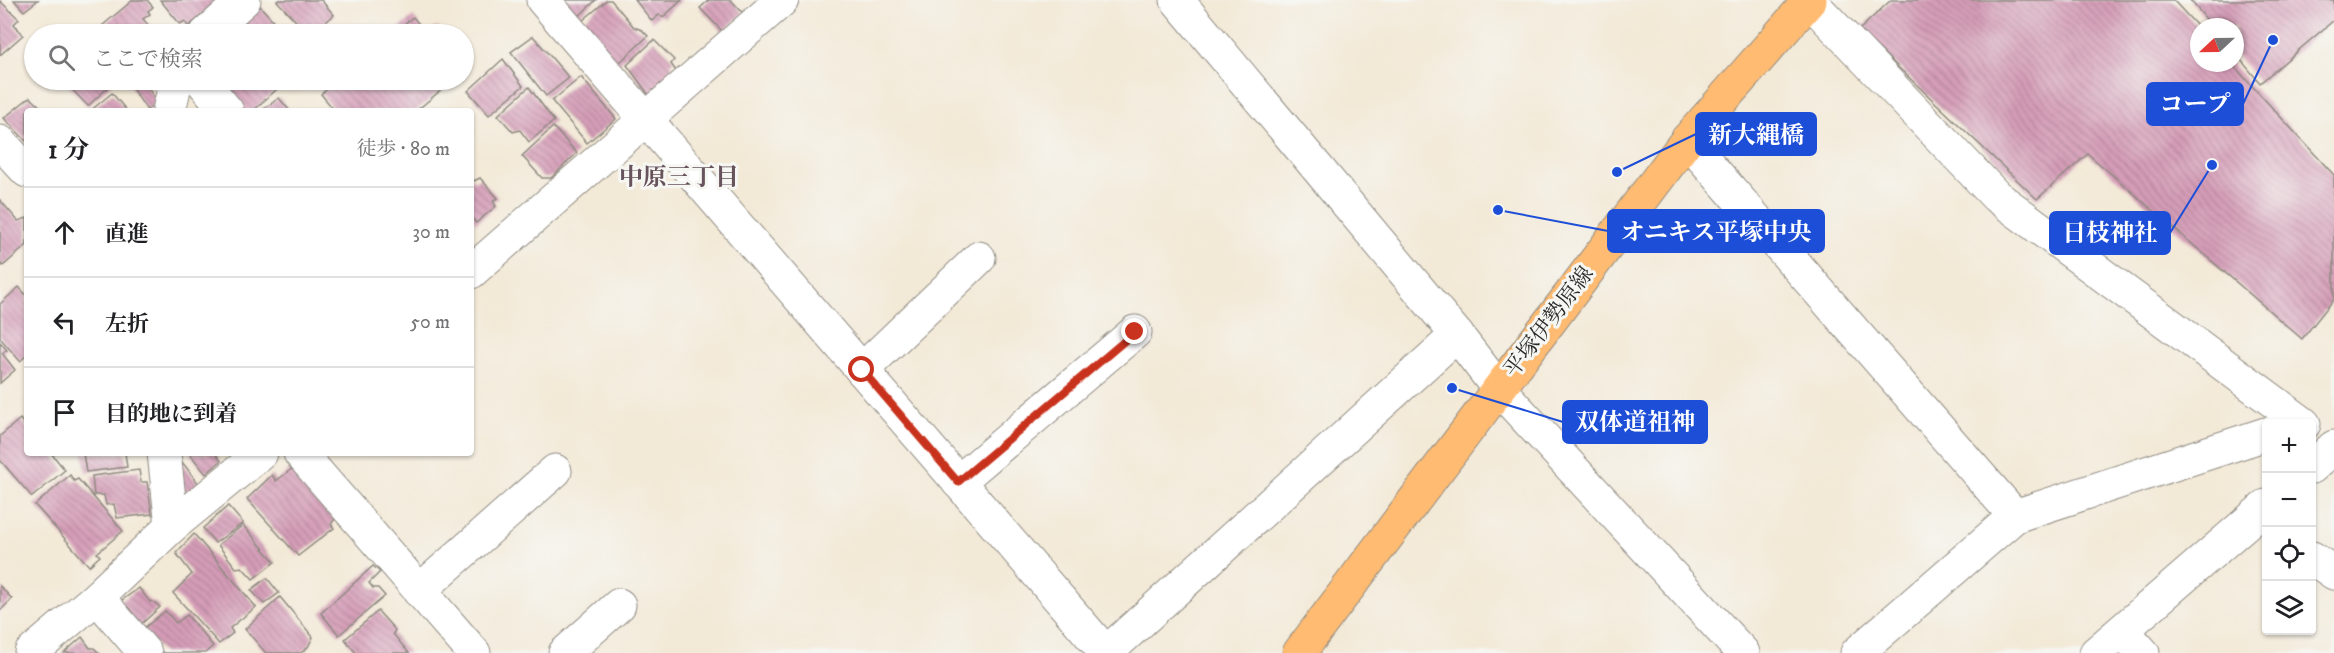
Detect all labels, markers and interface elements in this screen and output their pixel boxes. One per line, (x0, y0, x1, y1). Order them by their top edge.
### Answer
north arrow (2190, 18, 2244, 72)
search box (24, 24, 474, 90)
icon: search (45, 41, 78, 74)
text: ここで検索 (93, 46, 203, 73)
callout: コープ (2147, 83, 2243, 125)
text: コープ (2160, 90, 2231, 120)
callout: 新大縄橋 (1696, 113, 1816, 155)
text: 新大縄橋 (1708, 121, 1804, 151)
text: 1 分 (48, 134, 89, 167)
text: 徒歩 · 80 m (357, 137, 450, 162)
district label: 中原三丁目 (619, 163, 739, 193)
callout: オニキス平塚中央 (1608, 210, 1824, 252)
callout: 日枝神社 (2050, 212, 2170, 254)
icon: ahead (48, 216, 81, 249)
text: オニキス平塚中央 (1621, 218, 1811, 248)
text: 日枝神社 (2062, 219, 2158, 249)
text: 30 m (412, 220, 450, 245)
text: 直進 (105, 221, 149, 248)
street label: 平塚伊勢原線 (1498, 261, 1600, 383)
icon: left (48, 306, 81, 339)
text: 50 m (410, 310, 450, 335)
text: 左折 (105, 311, 149, 338)
route end (1121, 318, 1147, 344)
route start (848, 356, 874, 382)
icon: arrive (48, 396, 81, 429)
text: 目的地に到着 (105, 401, 237, 428)
callout: 双体道祖神 (1563, 401, 1707, 443)
text: 双体道祖神 (1575, 408, 1695, 438)
map controls (2262, 419, 2316, 635)
button: + (2262, 419, 2316, 473)
button: − (2262, 473, 2316, 527)
button: locate (2262, 527, 2316, 581)
button: layers (2262, 581, 2316, 635)

